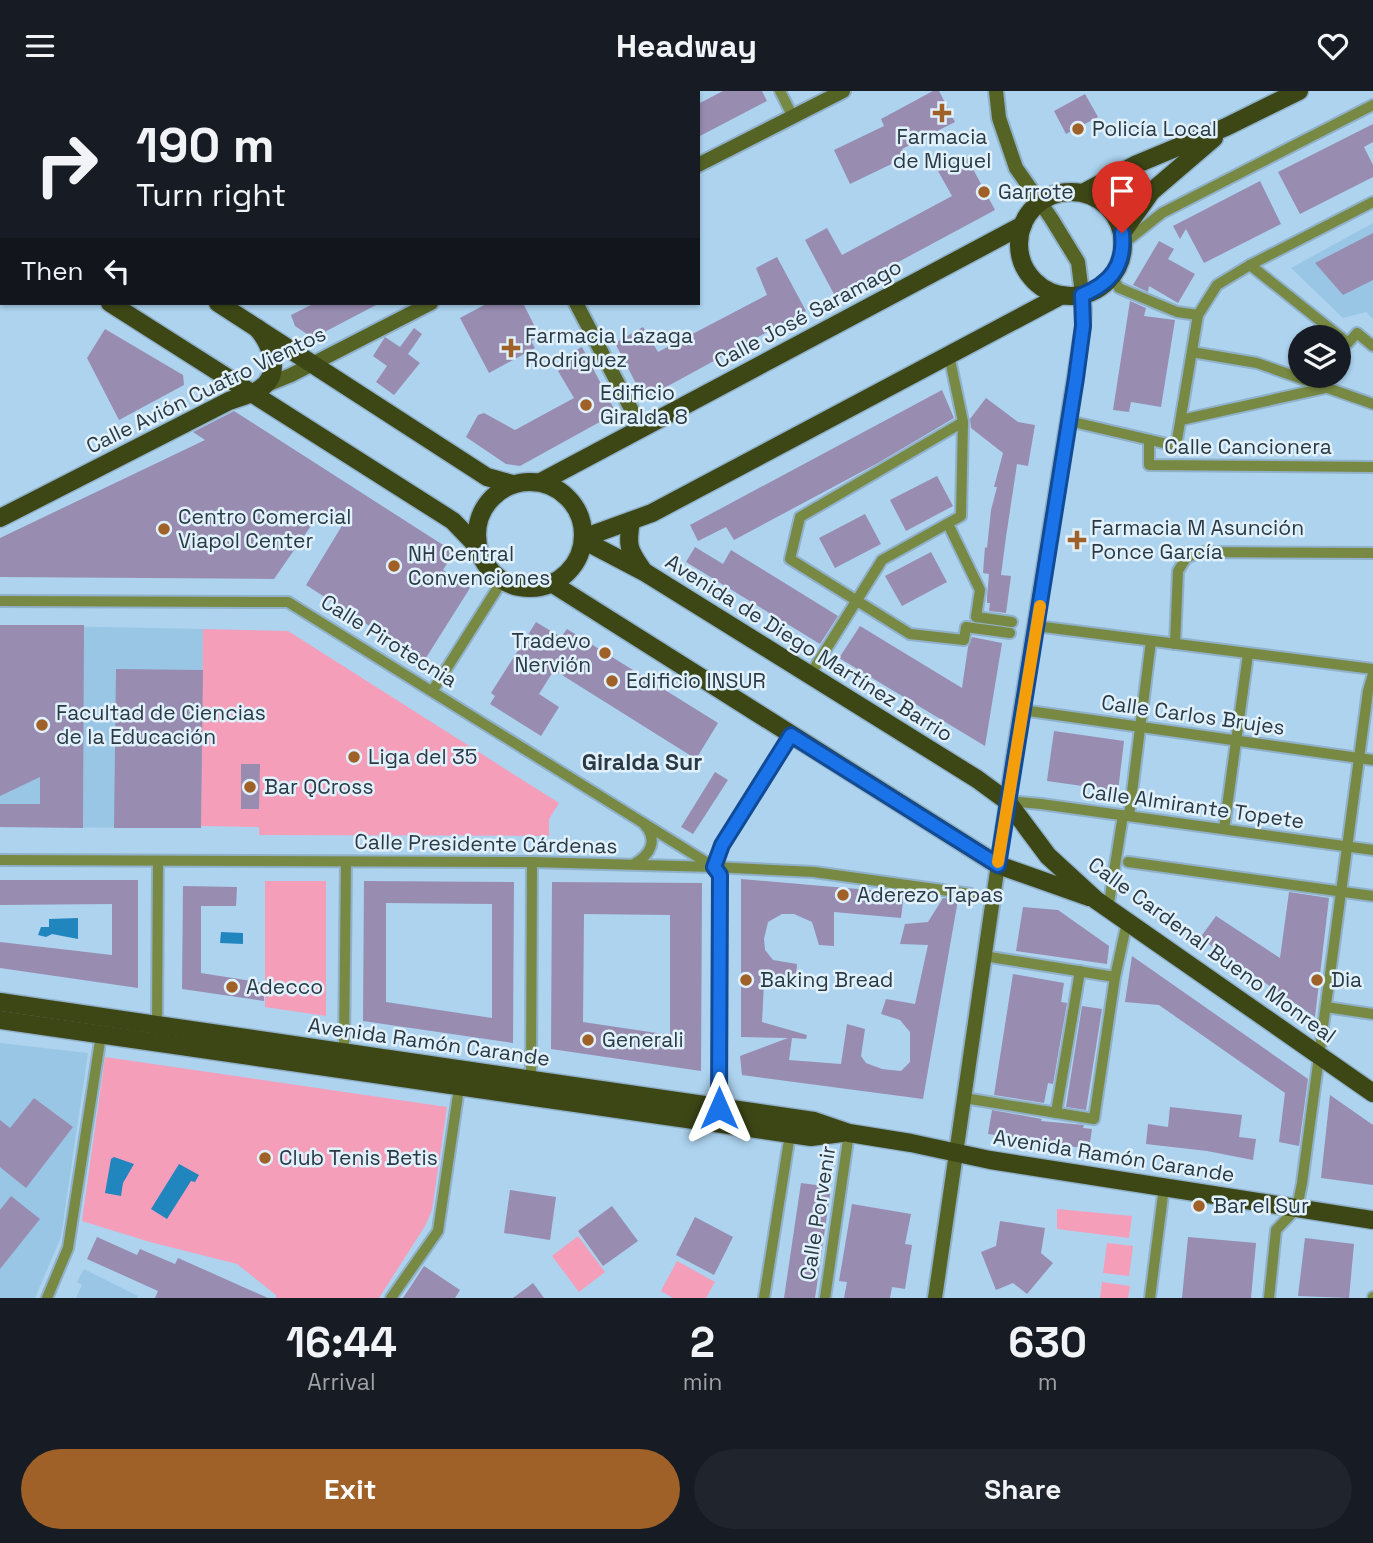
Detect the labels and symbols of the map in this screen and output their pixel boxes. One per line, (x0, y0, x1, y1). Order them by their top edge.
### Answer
marker: Farmacia de Miguel (934, 105, 950, 121)
place label: Policía Local (1092, 115, 1217, 142)
marker: Policía Local (1070, 121, 1086, 137)
place label: Farmacia de Miguel (893, 123, 991, 174)
pin (1092, 161, 1152, 233)
place label: Garrote (998, 178, 1074, 205)
marker: Garrote (976, 184, 992, 200)
street label: Calle José Saramago (709, 253, 906, 374)
street label: Calle Avión Cuatro Vientos (81, 320, 330, 459)
place label: Farmacia Lazaga Rodriguez (525, 322, 693, 373)
marker: Farmacia Lazaga Rodriguez (503, 340, 519, 356)
place label: Edificio Giralda 8 (600, 379, 688, 430)
marker: Edificio Giralda 8 (578, 397, 594, 413)
street label: Calle Cancionera (1164, 433, 1332, 460)
place label: Centro Comercial Viapol Center (178, 503, 351, 554)
place label: Farmacia M Asunción Ponce García (1091, 514, 1304, 565)
marker: Centro Comercial Viapol Center (156, 521, 172, 537)
marker: Farmacia M Asunción Ponce García (1069, 532, 1085, 548)
place label: NH Central Convenciones (408, 540, 550, 591)
street label: Avenida de Diego Martínez Barrio (660, 548, 958, 748)
marker: NH Central Convenciones (386, 558, 402, 574)
street label: Calle Pirotecnia (316, 588, 463, 693)
place label: Tradevo Nervión (511, 627, 591, 678)
marker: Tradevo Nervión (597, 645, 613, 661)
place label: Edificio INSUR (626, 667, 766, 694)
marker: Edificio INSUR (604, 673, 620, 689)
street label: Calle Carlos Brujes (1100, 688, 1287, 741)
place label: Facultad de Ciencias de la Educación (56, 699, 266, 750)
marker: Facultad de Ciencias de la Educación (34, 717, 50, 733)
place label: Liga del 35 (368, 743, 477, 770)
district label: Giralda Sur (582, 747, 702, 777)
marker: Liga del 35 (346, 749, 362, 765)
place label: Bar QCross (264, 773, 373, 800)
street label: Calle Almirante Topete (1080, 777, 1306, 834)
marker: Bar QCross (242, 779, 258, 795)
street label: Calle Presidente Cárdenas (354, 828, 618, 859)
street label: Calle Cardenal Bueno Monreal (1083, 851, 1342, 1049)
place label: Aderezo Tapas (857, 881, 1003, 908)
marker: Aderezo Tapas (835, 887, 851, 903)
place label: Baking Bread (760, 966, 893, 993)
place label: Dia (1331, 966, 1362, 993)
marker: Baking Bread (738, 972, 754, 988)
marker: Dia (1309, 972, 1325, 988)
place label: Adecco (246, 973, 323, 1000)
marker: Adecco (224, 979, 240, 995)
street label: Avenida Ramón Carande (306, 1011, 552, 1072)
place label: Generali (602, 1026, 684, 1053)
marker: Generali (580, 1032, 596, 1048)
position arrow (682, 1071, 756, 1145)
street label: Avenida Ramón Carande (992, 1123, 1237, 1188)
place label: Club Tenis Betis (279, 1144, 438, 1171)
street label: Calle Porvenir (794, 1144, 841, 1282)
marker: Club Tenis Betis (257, 1150, 273, 1166)
place label: Bar el Sur (1213, 1192, 1309, 1219)
marker: Bar el Sur (1191, 1198, 1207, 1214)

